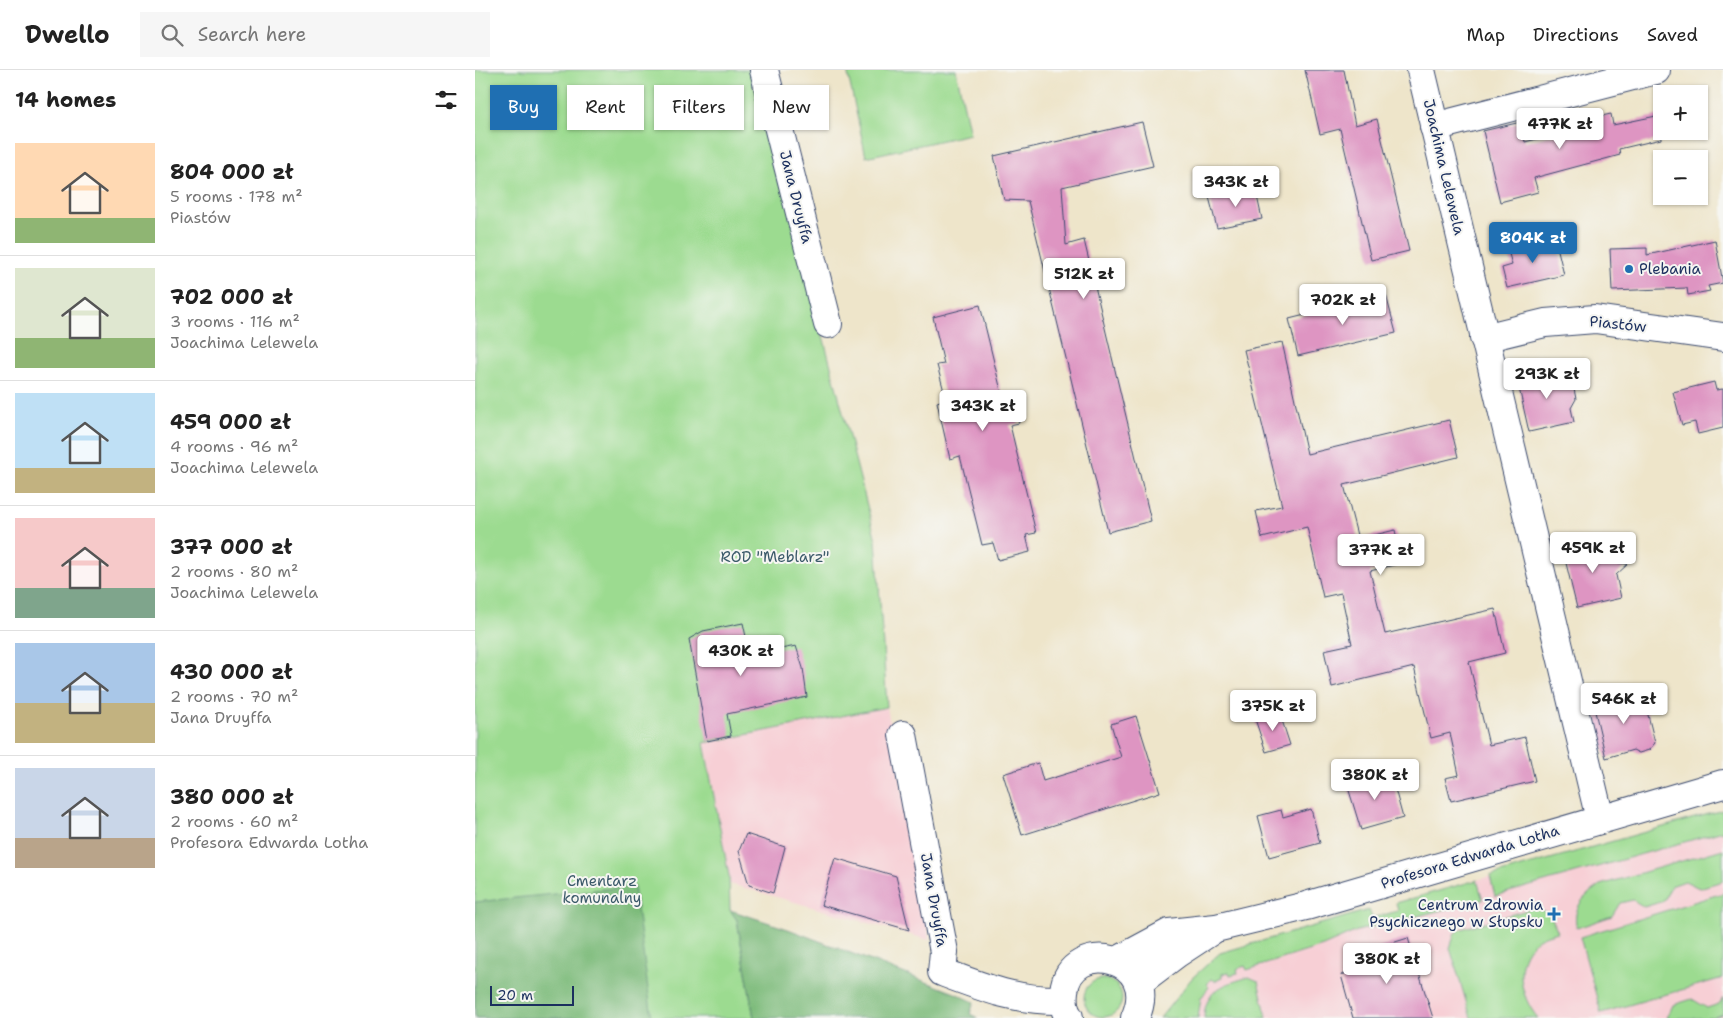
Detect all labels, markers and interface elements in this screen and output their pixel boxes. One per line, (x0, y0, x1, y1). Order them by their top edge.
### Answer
search box (140, 12, 490, 57)
text: Dwello (25, 19, 110, 51)
icon: search (158, 21, 186, 49)
text: Search here (198, 22, 306, 47)
text: Map (1467, 23, 1505, 47)
text: Directions (1533, 23, 1619, 47)
text: Saved (1647, 23, 1698, 47)
chip: Buy (490, 85, 557, 130)
chip: Rent (567, 85, 644, 130)
chip: Filters (654, 85, 744, 130)
chip: New (754, 85, 829, 130)
map controls (1653, 85, 1708, 205)
button: + (1653, 85, 1708, 140)
text: 14 homes (15, 86, 116, 114)
icon: filters (432, 86, 460, 114)
street label: Joachima Lelewela (1419, 97, 1470, 238)
pin: 477K zł (1514, 108, 1606, 150)
text: 477K zł (1527, 113, 1593, 134)
street label: Jana Druyffa (775, 148, 817, 246)
button: − (1653, 150, 1708, 205)
text: 804 000 zł (170, 158, 294, 186)
icon: home (55, 163, 115, 223)
pin: 343K zł (1190, 166, 1282, 208)
text: 343K zł (1203, 171, 1269, 192)
text: 5 rooms · 178 m² (170, 186, 303, 207)
text: Piastów (170, 207, 231, 228)
pin: 804K zł (1487, 222, 1579, 264)
text: 804K zł (1500, 227, 1566, 248)
pin: 512K zł (1038, 258, 1130, 300)
place label: Plebania (1639, 259, 1702, 279)
text: 512K zł (1054, 263, 1114, 284)
marker: Plebania (1623, 263, 1635, 275)
text: 702 000 zł (170, 283, 293, 311)
pin: 702K zł (1297, 284, 1389, 326)
icon: home (55, 288, 115, 348)
text: 702K zł (1310, 289, 1376, 310)
text: 3 rooms · 116 m² (170, 311, 300, 332)
street label: Piastów (1589, 311, 1647, 337)
text: Joachima Lelewela (170, 332, 318, 353)
pin: 293K zł (1501, 358, 1593, 400)
text: 293K zł (1514, 363, 1580, 384)
pin: 343K zł (937, 390, 1029, 432)
text: 343K zł (950, 395, 1016, 416)
text: 459 000 zł (170, 408, 291, 436)
icon: home (55, 413, 115, 473)
text: 4 rooms · 96 m² (170, 436, 298, 457)
text: Joachima Lelewela (170, 457, 318, 478)
pin: 459K zł (1547, 532, 1639, 574)
text: 377 000 zł (170, 533, 292, 561)
pin: 377K zł (1335, 534, 1427, 576)
text: 459K zł (1561, 537, 1625, 558)
icon: home (55, 538, 115, 598)
text: 377K zł (1348, 539, 1414, 560)
park label: ROD "Meblarz" (721, 547, 829, 567)
text: 2 rooms · 80 m² (170, 561, 298, 582)
text: Joachima Lelewela (170, 582, 318, 603)
pin: 430K zł (695, 634, 787, 677)
text: 430K zł (708, 640, 774, 661)
text: 430 000 zł (170, 658, 293, 686)
icon: home (55, 663, 115, 723)
pin: 546K zł (1578, 682, 1670, 725)
text: 2 rooms · 70 m² (170, 686, 298, 707)
text: 546K zł (1592, 688, 1656, 709)
pin: 375K zł (1227, 690, 1319, 732)
text: 375K zł (1241, 695, 1305, 716)
text: Jana Druyffa (170, 707, 271, 728)
pin: 380K zł (1329, 758, 1421, 801)
text: 380K zł (1342, 764, 1408, 785)
text: 380 000 zł (170, 783, 294, 811)
icon: home (55, 788, 115, 848)
text: 2 rooms · 60 m² (170, 811, 298, 832)
street label: Profesora Edwarda Lotha (1378, 820, 1562, 894)
text: Profesora Edwarda Lotha (170, 832, 368, 853)
street label: Jana Druyffa (916, 851, 952, 949)
park label: Cmentarz komunalny (563, 871, 641, 908)
place label: Centrum Zdrowia Psychicznego w Słupsku (1369, 895, 1544, 932)
marker: Centrum Zdrowia Psychicznego w Słupsku (1547, 907, 1561, 921)
pin: 380K zł (1341, 942, 1433, 985)
text: 380K zł (1354, 948, 1420, 969)
scale bar (490, 983, 574, 1006)
text: 20 m (497, 986, 533, 1004)

